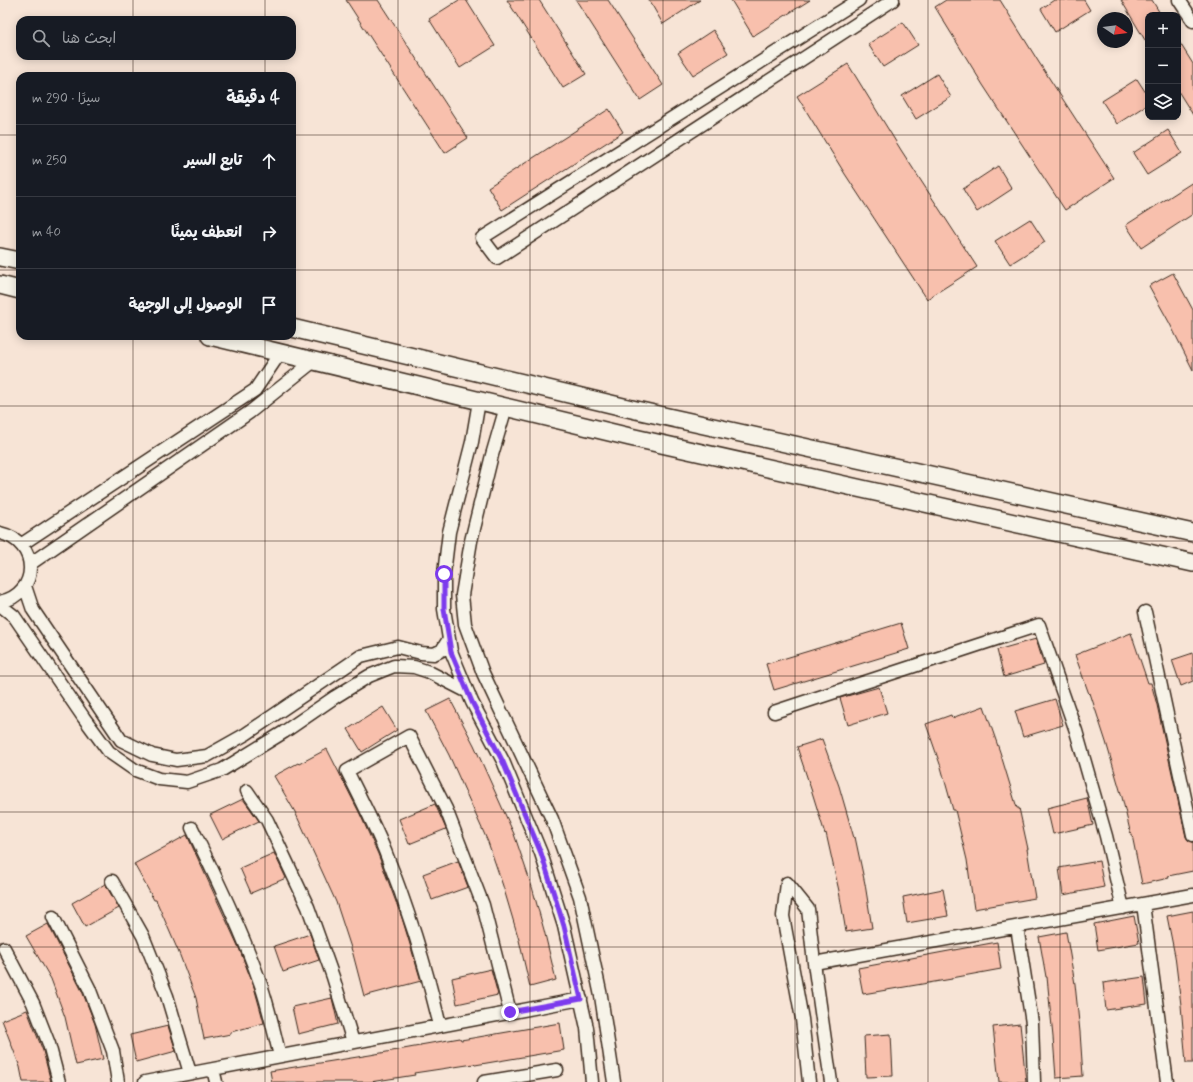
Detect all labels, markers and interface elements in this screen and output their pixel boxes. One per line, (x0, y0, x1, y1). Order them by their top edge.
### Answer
north arrow (1097, 12, 1133, 48)
map controls (1145, 12, 1181, 120)
button: + (1145, 12, 1181, 48)
search box (16, 16, 296, 60)
icon: search (30, 27, 52, 49)
text: ابحث هنا (62, 29, 116, 49)
button: − (1145, 48, 1181, 84)
button: layers (1145, 84, 1181, 120)
text: 4 دقيقة (226, 87, 280, 109)
text: سيرًا · 290 m (32, 90, 100, 107)
icon: ahead (258, 150, 280, 172)
text: تابع السير (184, 151, 242, 171)
text: 250 m (32, 152, 67, 169)
icon: right (258, 222, 280, 244)
text: انعطف يمينًا (171, 223, 242, 243)
text: 40 m (32, 224, 61, 241)
icon: arrive (258, 294, 280, 316)
text: الوصول إلى الوجهة (128, 295, 242, 315)
route start (435, 565, 453, 583)
route end (501, 1003, 519, 1021)

